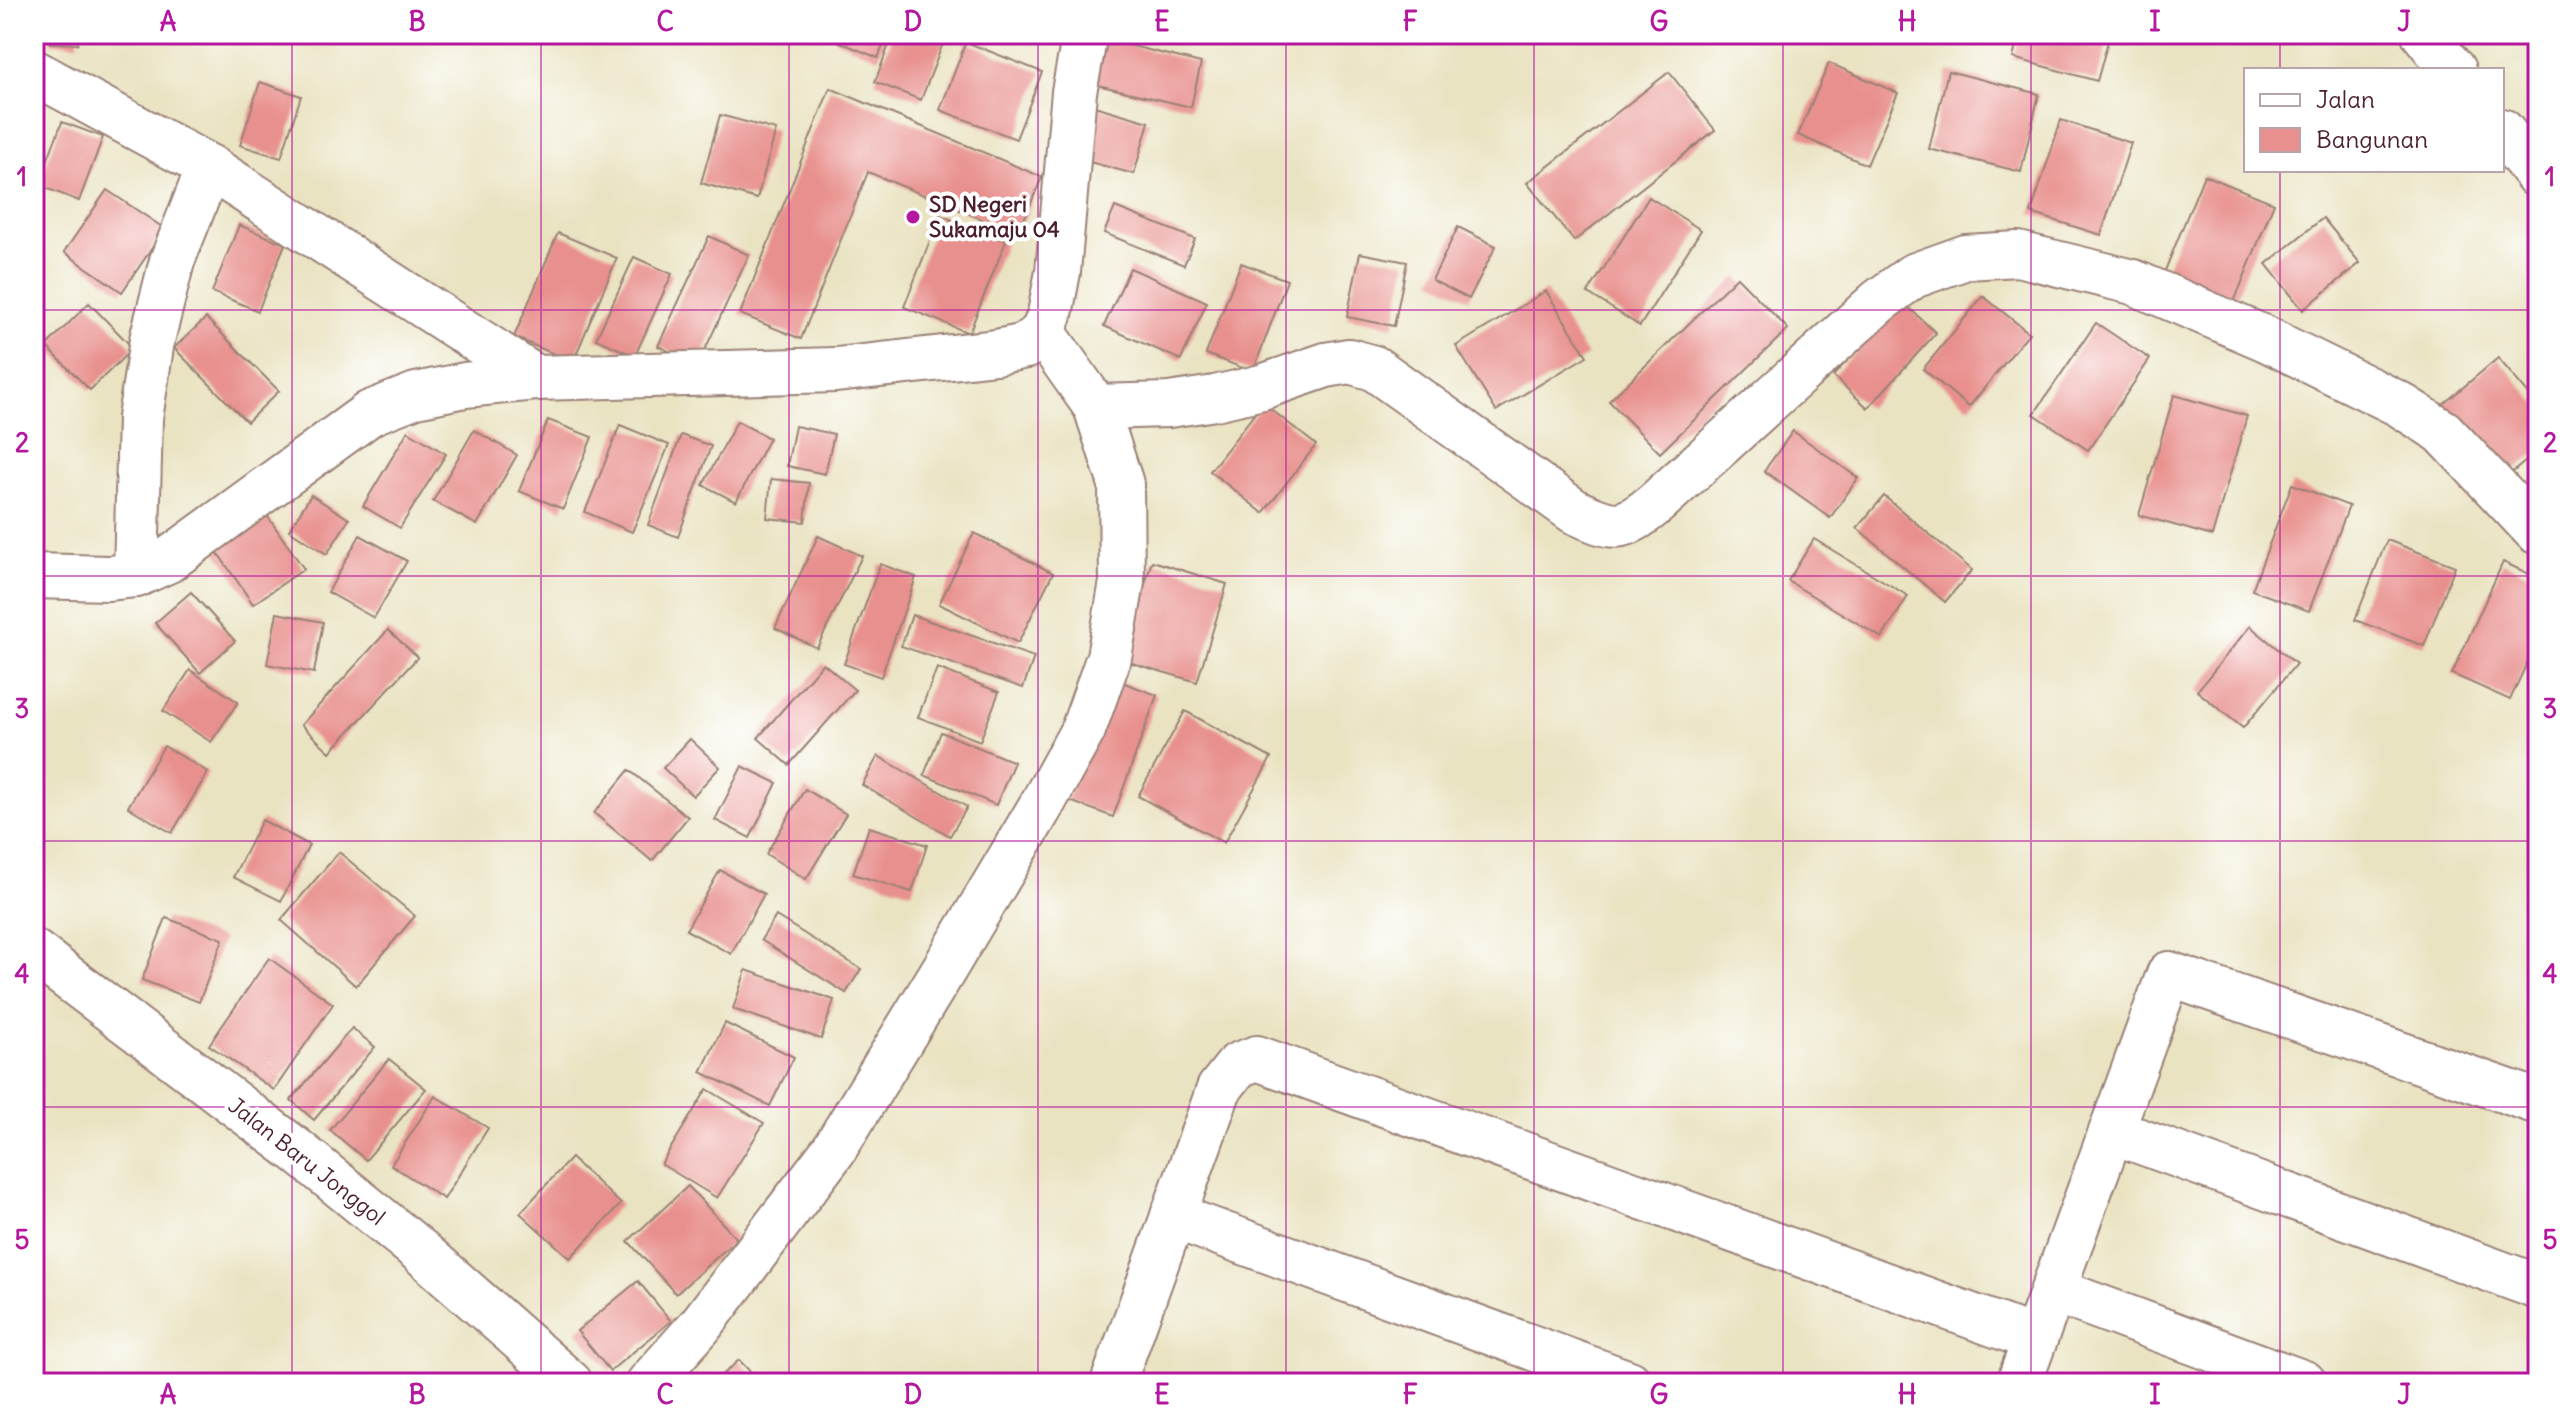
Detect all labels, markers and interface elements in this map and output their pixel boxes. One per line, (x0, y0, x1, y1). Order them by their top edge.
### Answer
text: A (160, 5, 177, 38)
text: B (408, 5, 426, 38)
text: C (656, 5, 674, 38)
text: D (904, 5, 922, 38)
text: E (1154, 5, 1170, 38)
text: F (1403, 5, 1418, 38)
text: G (1650, 5, 1669, 38)
text: H (1898, 5, 1916, 38)
text: I (2149, 5, 2161, 38)
text: J (2397, 5, 2411, 38)
legend (2244, 68, 2504, 172)
text: Jalan (2316, 84, 2375, 114)
text: Bangunan (2316, 124, 2428, 154)
text: 1 (17, 160, 27, 193)
text: 1 (2545, 160, 2555, 193)
place label: SD Negeri Sukamaju 04 (929, 190, 1060, 243)
marker: SD Negeri Sukamaju 04 (904, 208, 922, 226)
text: 2 (15, 426, 29, 459)
text: 2 (2543, 426, 2557, 459)
text: 3 (15, 692, 29, 725)
text: 3 (2543, 692, 2557, 725)
text: 4 (14, 957, 30, 990)
text: 4 (2542, 957, 2558, 990)
street label: Jalan Baru Jonggol (223, 1091, 391, 1231)
text: 5 (15, 1223, 30, 1256)
text: 5 (2543, 1223, 2558, 1256)
text: A (160, 1378, 177, 1411)
text: B (408, 1378, 426, 1411)
text: C (656, 1378, 674, 1411)
text: D (904, 1378, 922, 1411)
text: E (1154, 1378, 1170, 1411)
text: F (1403, 1378, 1418, 1411)
text: G (1650, 1378, 1669, 1411)
text: H (1898, 1378, 1916, 1411)
text: I (2149, 1378, 2161, 1411)
text: J (2397, 1378, 2411, 1411)

